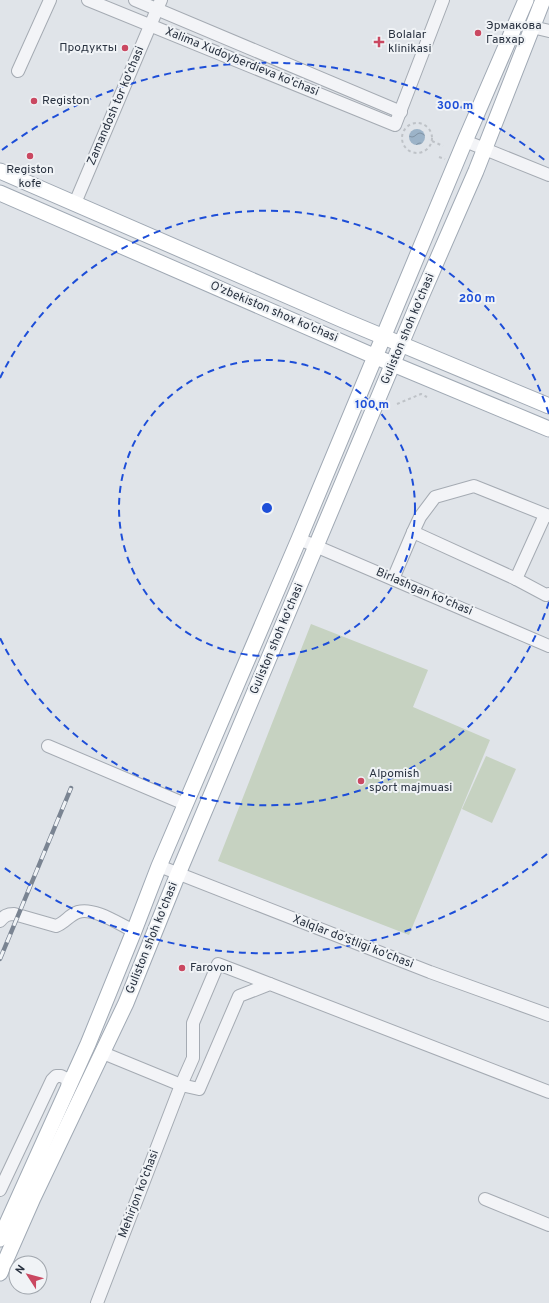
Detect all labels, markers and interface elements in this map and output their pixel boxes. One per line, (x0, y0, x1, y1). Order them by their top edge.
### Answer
place label: Эрмакова Гавхар (486, 18, 542, 48)
street label: Xalima Xudoyberdieva ko'chasi (163, 24, 321, 100)
place label: Bolalar klinikasi (388, 27, 431, 57)
marker: Эрмакова Гавхар (473, 28, 483, 38)
marker: Bolalar klinikasi (373, 36, 385, 48)
place label: Продукты (59, 40, 117, 56)
marker: Продукты (120, 43, 130, 53)
street label: Zamandosh tor ko'chasi (84, 44, 148, 168)
place label: Registon (42, 93, 89, 109)
marker: Registon (29, 96, 39, 106)
text: 300 m (437, 98, 473, 114)
marker: Registon kofe (25, 151, 35, 161)
place label: Registon kofe (6, 162, 54, 192)
street label: Guliston shoh ko'chasi (377, 271, 439, 387)
street label: O'zbekiston shox ko'chasi (208, 278, 340, 346)
text: 200 m (459, 291, 495, 307)
text: 100 m (355, 397, 389, 413)
centre of rings (260, 501, 274, 515)
street label: Birlashgan ko'chasi (373, 564, 475, 620)
street label: Guliston shoh ko'chasi (246, 581, 308, 697)
place label: Alpomish sport majmuasi (369, 766, 452, 796)
marker: Alpomish sport majmuasi (356, 776, 366, 786)
street label: Guliston shoh ko'chasi (122, 880, 182, 996)
street label: Xalqlar do'stligi ko'chasi (290, 912, 416, 972)
place label: Farovon (190, 960, 233, 976)
marker: Farovon (177, 963, 187, 973)
street label: Mehirjon ko'chasi (115, 1148, 163, 1240)
north arrow (8, 1255, 48, 1295)
text: N (13, 1262, 29, 1277)

